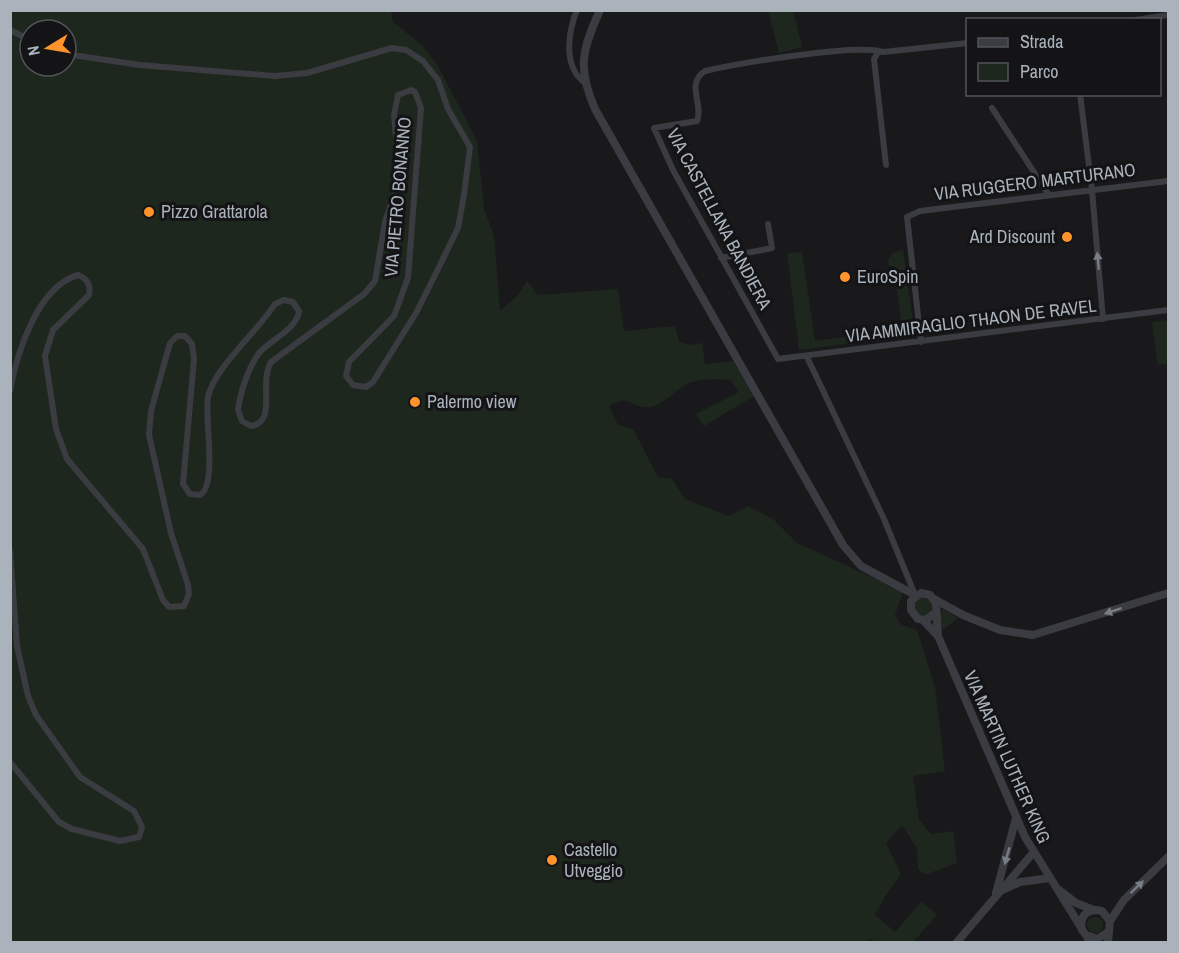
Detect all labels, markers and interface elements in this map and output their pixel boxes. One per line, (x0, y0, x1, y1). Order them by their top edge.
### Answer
north arrow (18, 18, 78, 78)
legend (966, 18, 1161, 96)
text: Strada (1020, 29, 1064, 54)
text: N (22, 44, 45, 58)
text: Parco (1020, 59, 1059, 84)
street label: VIA PIETRO BONANNO (378, 116, 417, 278)
street label: VIA CASTELLANA BANDIERA (661, 124, 778, 314)
street label: VIA RUGGERO MARTURANO (933, 157, 1137, 206)
place label: Pizzo Grattarola (161, 199, 268, 224)
marker: Pizzo Grattarola (142, 205, 156, 219)
place label: Ard Discount (969, 224, 1055, 249)
marker: Ard Discount (1060, 230, 1074, 244)
one-way arrow (1093, 251, 1103, 270)
place label: EuroSpin (857, 264, 919, 289)
marker: EuroSpin (838, 270, 852, 284)
street label: VIA AMMIRAGLIO THAON DE RAVEL (844, 293, 1098, 348)
place label: Palermo view (427, 389, 517, 414)
marker: Palermo view (408, 395, 422, 409)
one-way arrow (1104, 607, 1122, 616)
street label: VIA MARTIN LUTHER KING (958, 666, 1057, 847)
place label: Castello Utveggio (564, 837, 623, 883)
one-way arrow (1001, 847, 1011, 865)
marker: Castello Utveggio (545, 853, 559, 867)
one-way arrow (1130, 881, 1144, 895)

